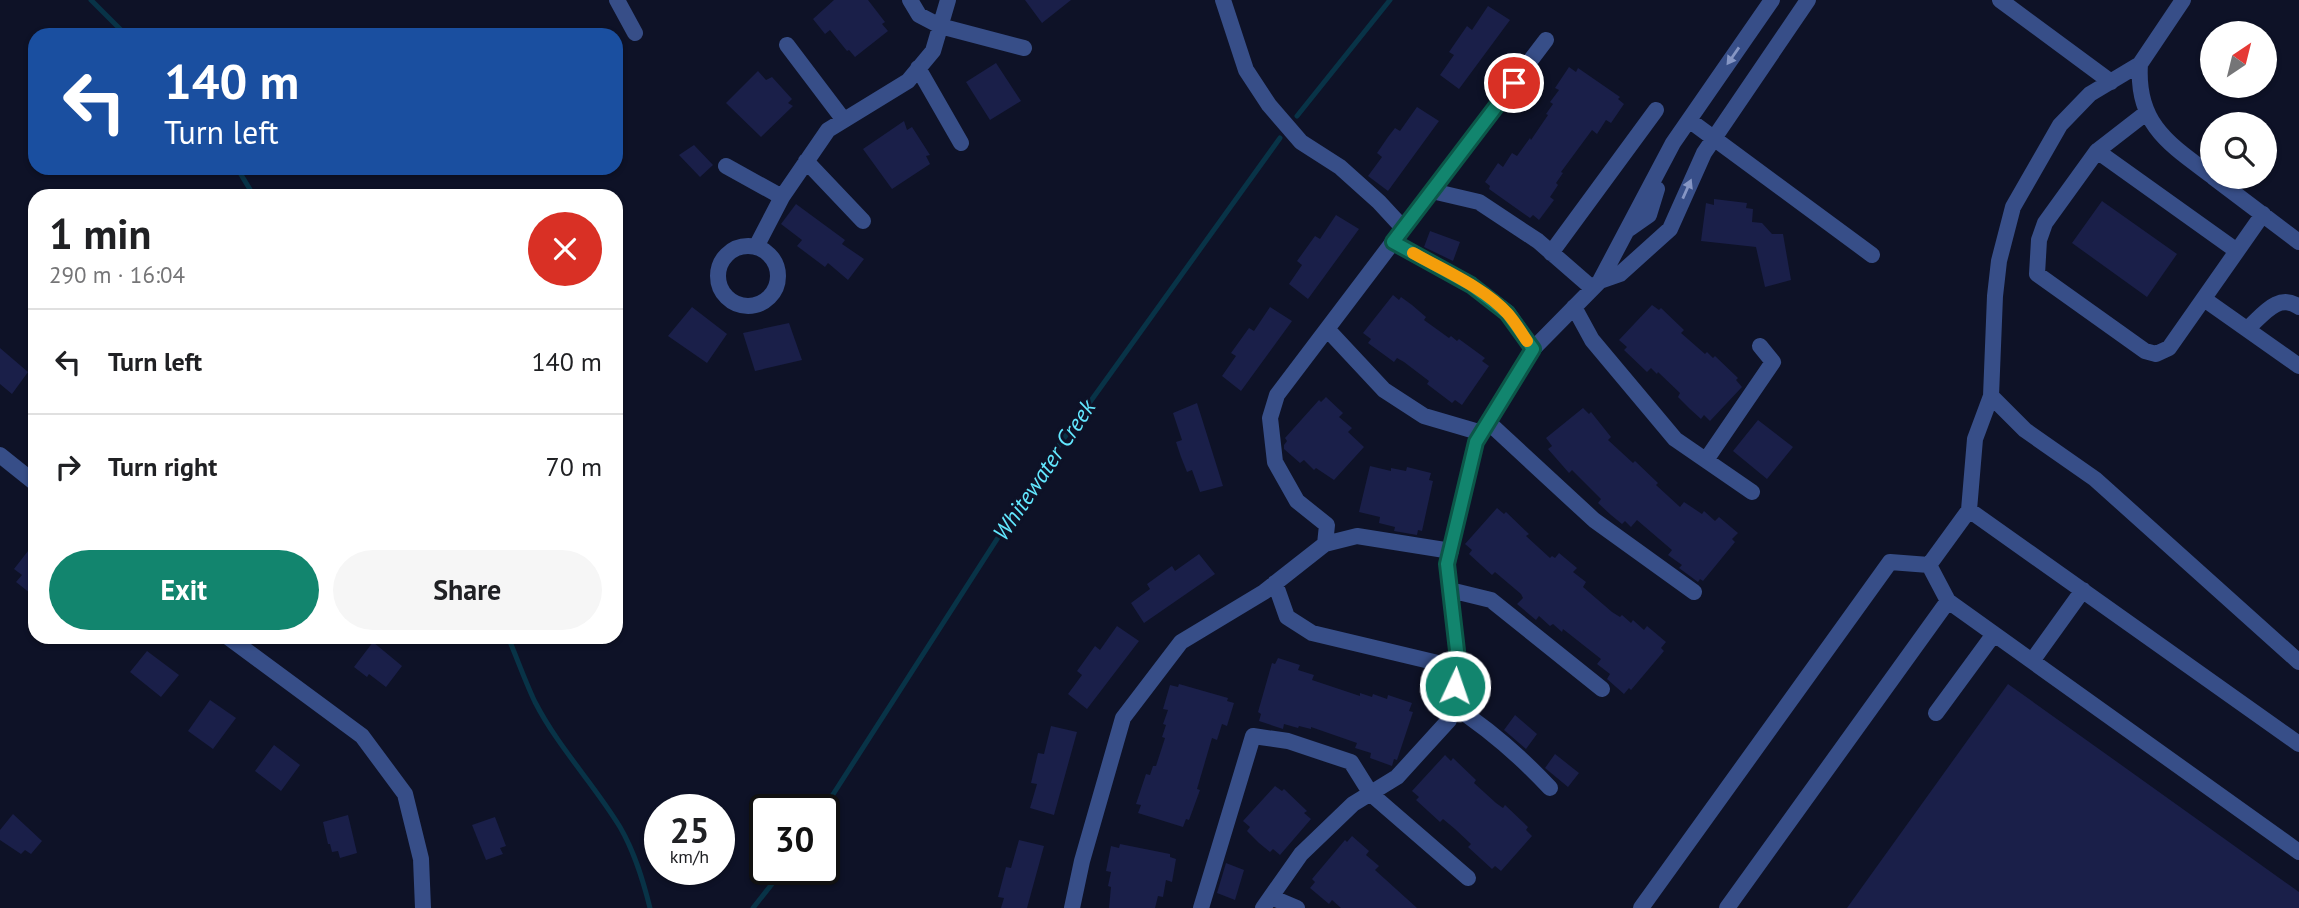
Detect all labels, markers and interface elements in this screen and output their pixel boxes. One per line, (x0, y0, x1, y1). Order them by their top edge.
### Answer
north arrow (2200, 21, 2277, 98)
map controls (2200, 21, 2277, 189)
one-way arrow (1726, 47, 1740, 65)
text: 140 m (164, 49, 299, 113)
pin (1484, 53, 1544, 113)
icon: left (49, 56, 140, 147)
icon: arrive (1495, 64, 1533, 102)
text: Turn left (164, 111, 279, 153)
button: search (2200, 112, 2277, 189)
one-way arrow (1682, 179, 1693, 200)
text: 1 min (49, 206, 151, 261)
button: close (528, 212, 602, 286)
text: 290 m · 16:04 (49, 260, 185, 289)
icon: left (49, 343, 87, 381)
text: Turn left (108, 345, 202, 378)
text: 140 m (531, 345, 602, 378)
water label: Whitewater Creek (986, 392, 1102, 546)
icon: right (49, 448, 87, 486)
text: Turn right (108, 450, 217, 483)
text: 70 m (546, 450, 602, 483)
button: Exit (49, 550, 319, 630)
button: Share (333, 550, 602, 630)
position arrow (1418, 649, 1492, 723)
speed limit sign: 30 (749, 794, 840, 885)
text: 25 (670, 807, 709, 853)
text: km/h (670, 845, 709, 868)

